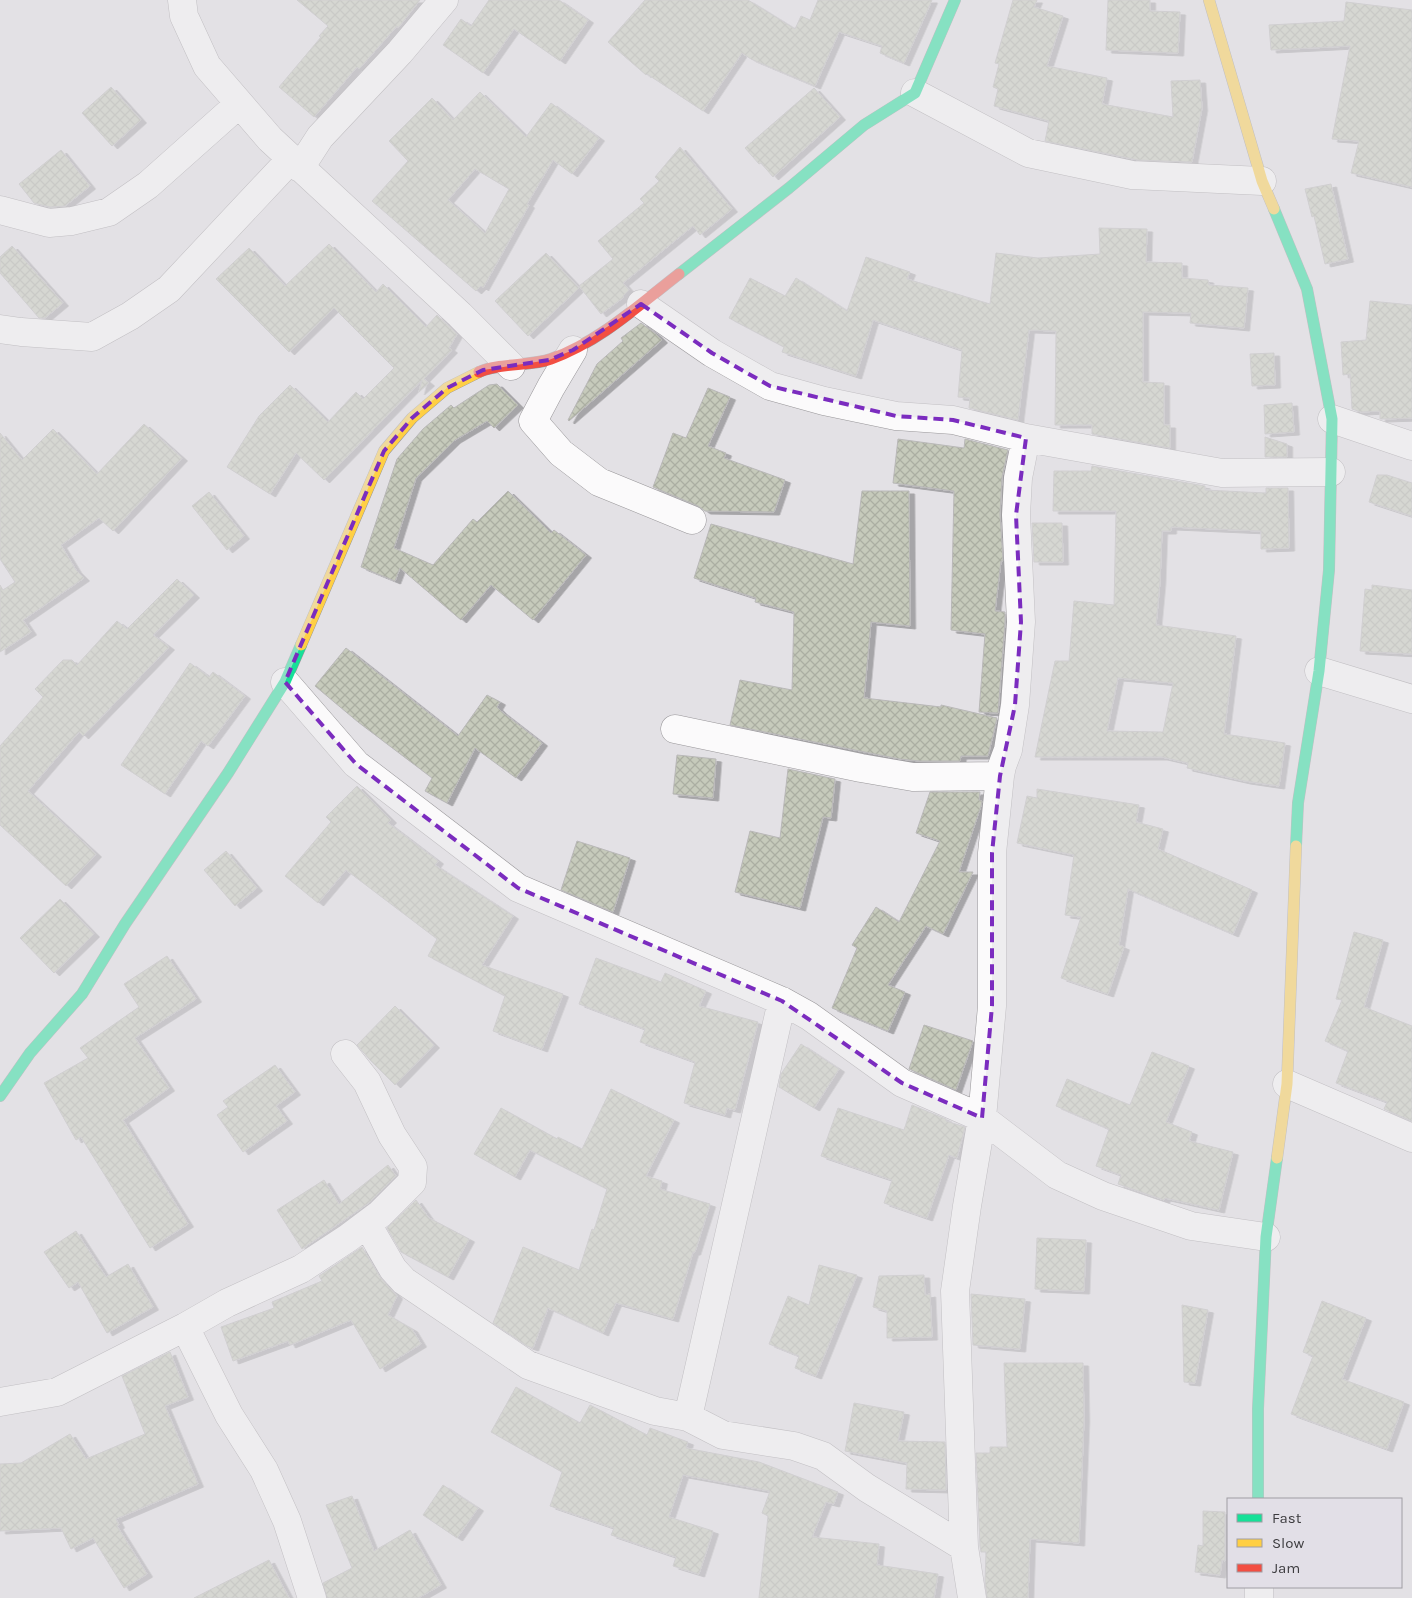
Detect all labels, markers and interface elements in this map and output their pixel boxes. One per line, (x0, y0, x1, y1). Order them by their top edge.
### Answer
legend (1227, 1498, 1402, 1588)
text: Fast (1272, 1509, 1302, 1527)
text: Slow (1272, 1534, 1304, 1552)
text: Jam (1272, 1559, 1300, 1577)

